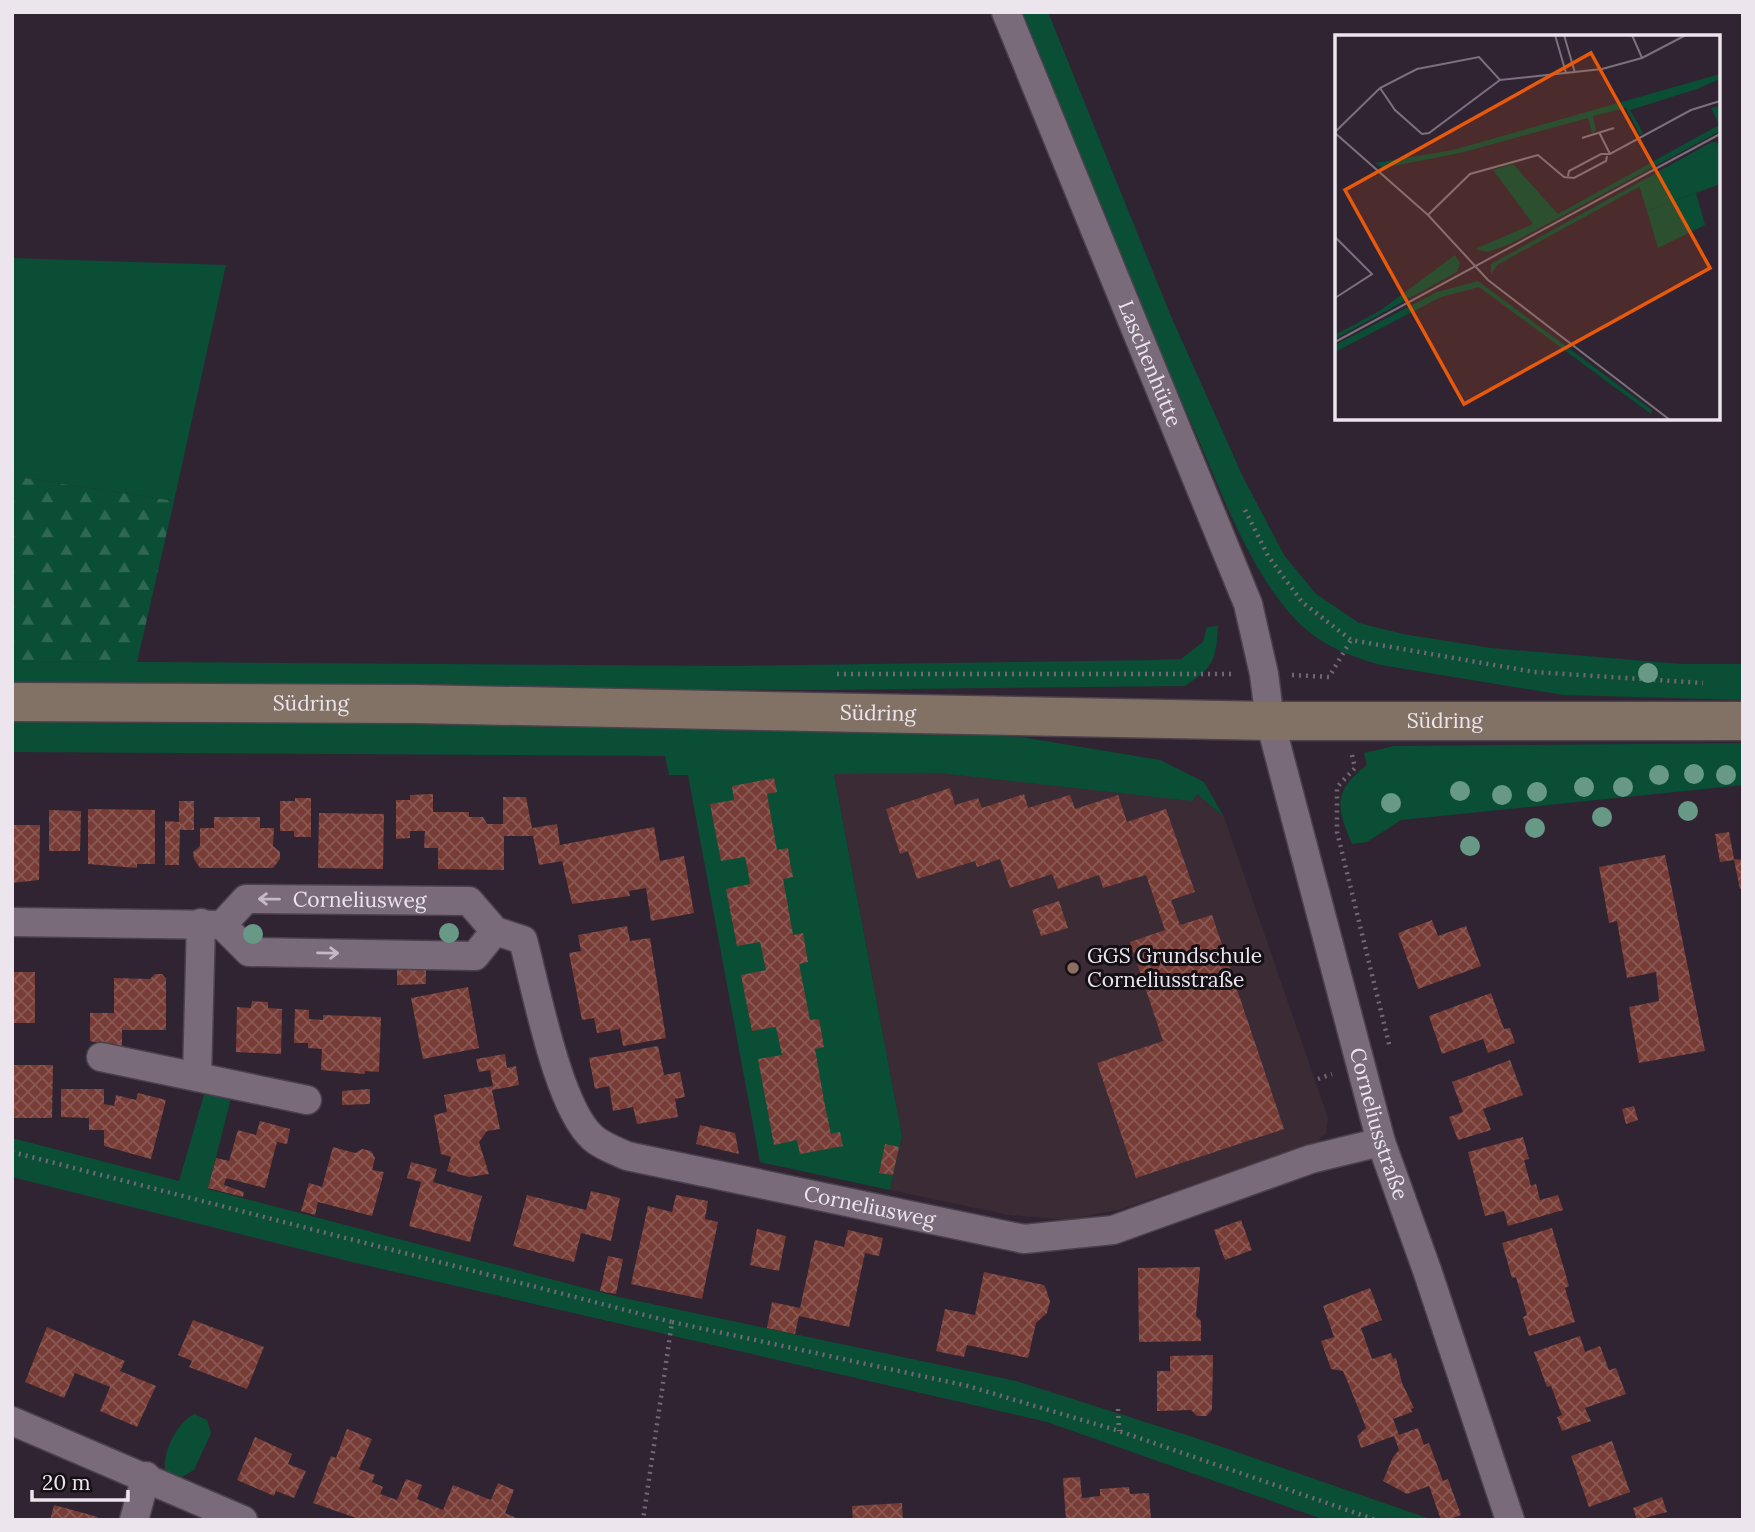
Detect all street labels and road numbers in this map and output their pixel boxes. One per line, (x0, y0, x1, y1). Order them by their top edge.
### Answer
street label: Laschenhütte (1112, 296, 1188, 431)
street label: Südring (273, 689, 350, 717)
street label: Südring (840, 698, 917, 727)
street label: Südring (1407, 707, 1483, 734)
street label: Corneliusweg (293, 885, 427, 914)
street label: Corneliusstraße (1344, 1045, 1415, 1203)
street label: Corneliusweg (802, 1179, 938, 1233)

